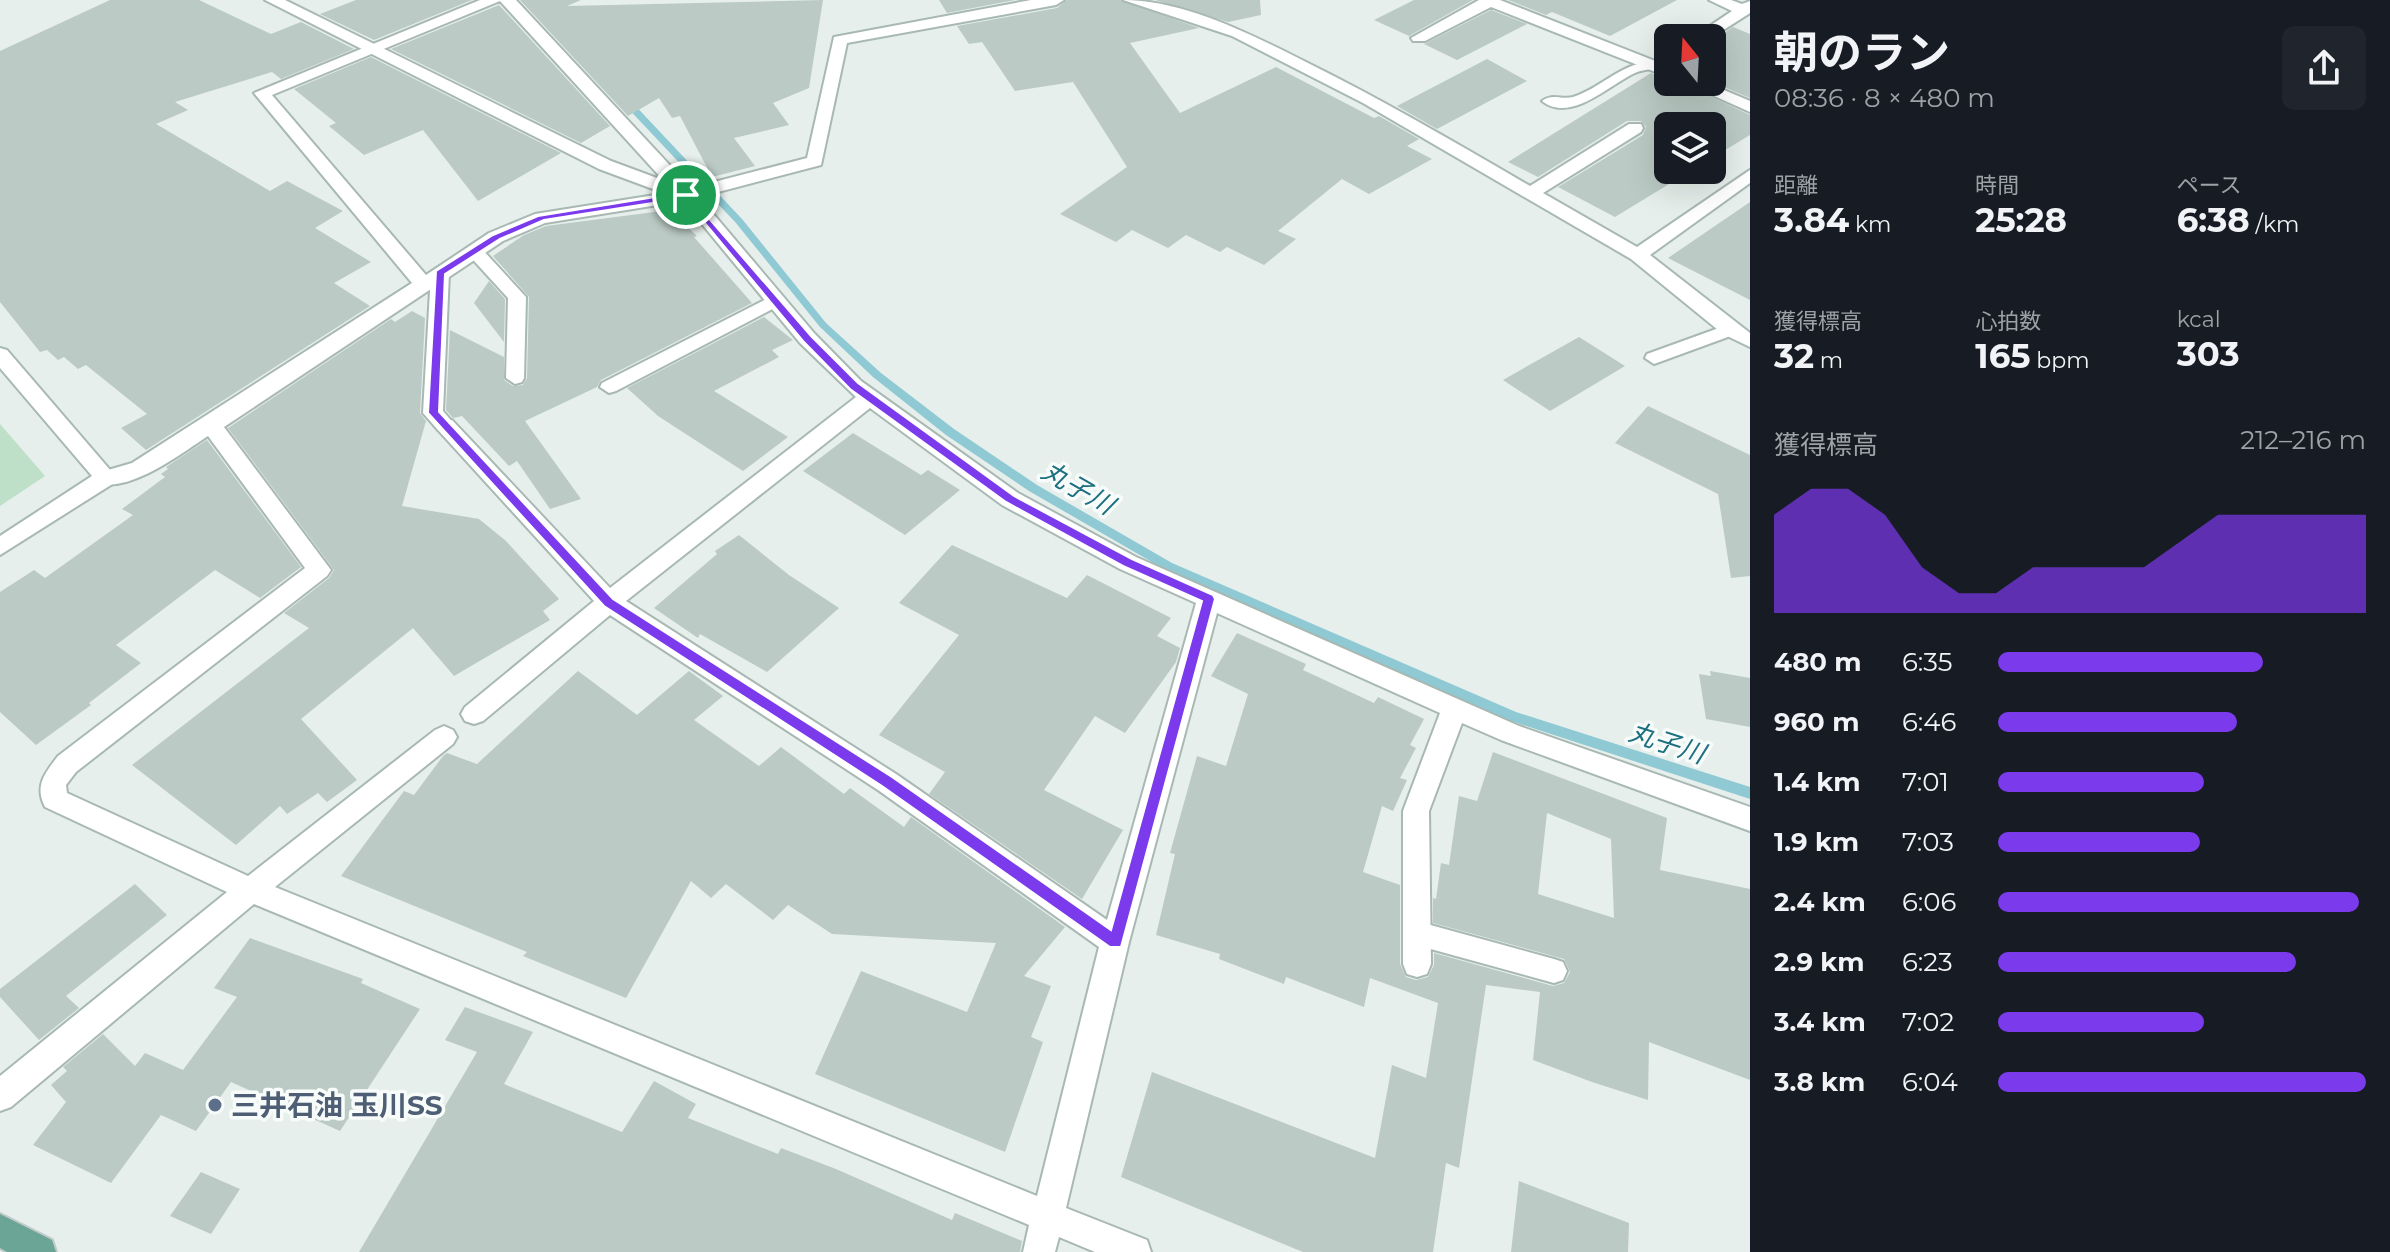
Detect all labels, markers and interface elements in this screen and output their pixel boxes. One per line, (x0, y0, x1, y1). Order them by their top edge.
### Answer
north arrow (1654, 24, 1726, 96)
map controls (1654, 24, 1726, 184)
text: 朝のラン (1774, 25, 1950, 79)
button: share (2282, 26, 2366, 110)
text: 08:36 · 8 × 480 m (1774, 82, 1995, 114)
button: layers (1654, 112, 1726, 184)
pin (652, 161, 720, 229)
text: 距離 (1774, 172, 1818, 199)
text: 時間 (1975, 172, 2019, 199)
text: ペース (2177, 172, 2242, 199)
icon: arrive (664, 173, 708, 217)
text: 3.84 (1774, 199, 1849, 241)
text: 25:28 (1975, 199, 2067, 241)
text: 6:38 (2177, 199, 2250, 241)
text: km (1849, 211, 1891, 238)
text: /km (2250, 211, 2299, 238)
text: kcal (2177, 306, 2221, 333)
text: 獲得標高 (1774, 308, 1862, 335)
text: 心拍数 (1975, 308, 2041, 335)
text: 303 (2177, 333, 2240, 375)
text: 32 (1774, 335, 1814, 377)
text: 165 (1975, 335, 2031, 377)
text: m (1814, 347, 1843, 374)
text: bpm (2031, 347, 2090, 374)
text: 212–216 m (2240, 424, 2366, 456)
text: 獲得標高 (1774, 429, 1878, 461)
water label: 丸子川 (1036, 455, 1122, 523)
text: 480 m (1774, 646, 1862, 678)
text: 6:35 (1902, 646, 1952, 678)
text: 960 m (1774, 706, 1859, 738)
text: 6:46 (1902, 706, 1956, 738)
water label: 丸子川 (1625, 716, 1712, 771)
text: 1.4 km (1774, 766, 1860, 798)
text: 7:01 (1902, 766, 1949, 798)
text: 1.9 km (1774, 826, 1859, 858)
text: 7:03 (1902, 826, 1954, 858)
text: 2.4 km (1774, 886, 1866, 918)
text: 6:06 (1902, 886, 1956, 918)
text: 2.9 km (1774, 946, 1865, 978)
text: 6:23 (1902, 946, 1953, 978)
text: 3.4 km (1774, 1006, 1866, 1038)
text: 7:02 (1902, 1006, 1954, 1038)
text: 3.8 km (1774, 1066, 1865, 1098)
text: 6:04 (1902, 1066, 1958, 1098)
place label: 三井石油 玉川SS (231, 1088, 443, 1122)
marker: 三井石油 玉川SS (206, 1096, 224, 1114)

